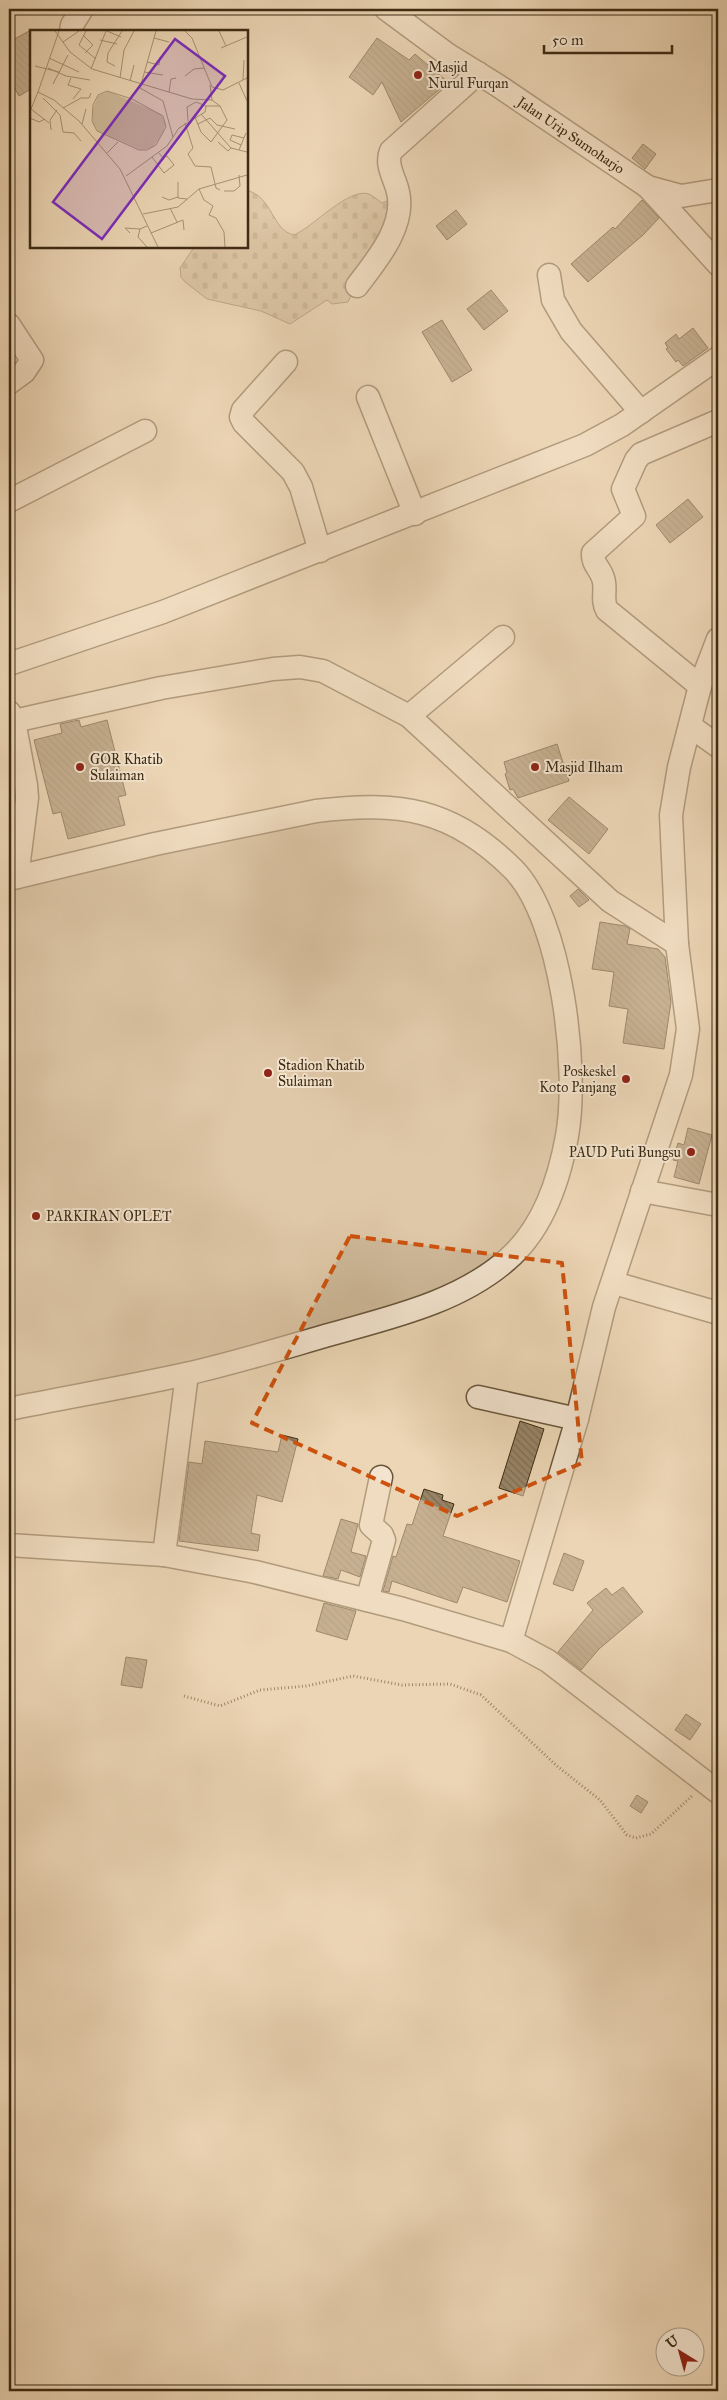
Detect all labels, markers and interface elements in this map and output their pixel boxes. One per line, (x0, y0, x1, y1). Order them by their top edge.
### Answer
scale bar (544, 22, 672, 54)
inset map (30, 30, 248, 248)
text: 50 m (552, 31, 584, 49)
place label: Masjid Nurul Furqan (428, 59, 509, 93)
marker: Masjid Nurul Furqan (412, 69, 424, 81)
street label: Jalan Urip Sumoharjo (512, 92, 627, 178)
place label: GOR Khatib Sulaiman (90, 751, 163, 784)
place label: Masjid Ilham (545, 759, 623, 776)
marker: GOR Khatib Sulaiman (74, 761, 86, 773)
marker: Masjid Ilham (529, 761, 541, 773)
place label: Stadion Khatib Sulaiman (278, 1057, 365, 1090)
place label: Poskeskel Koto Panjang (539, 1063, 616, 1096)
marker: Stadion Khatib Sulaiman (262, 1067, 274, 1079)
marker: Poskeskel Koto Panjang (620, 1073, 632, 1085)
place label: PAUD Puti Bungsu (569, 1144, 682, 1161)
marker: PAUD Puti Bungsu (685, 1146, 697, 1158)
place label: PARKIRAN OPLET (46, 1208, 172, 1225)
marker: PARKIRAN OPLET (30, 1210, 42, 1222)
north arrow (654, 2328, 704, 2378)
text: U (663, 2331, 683, 2352)

